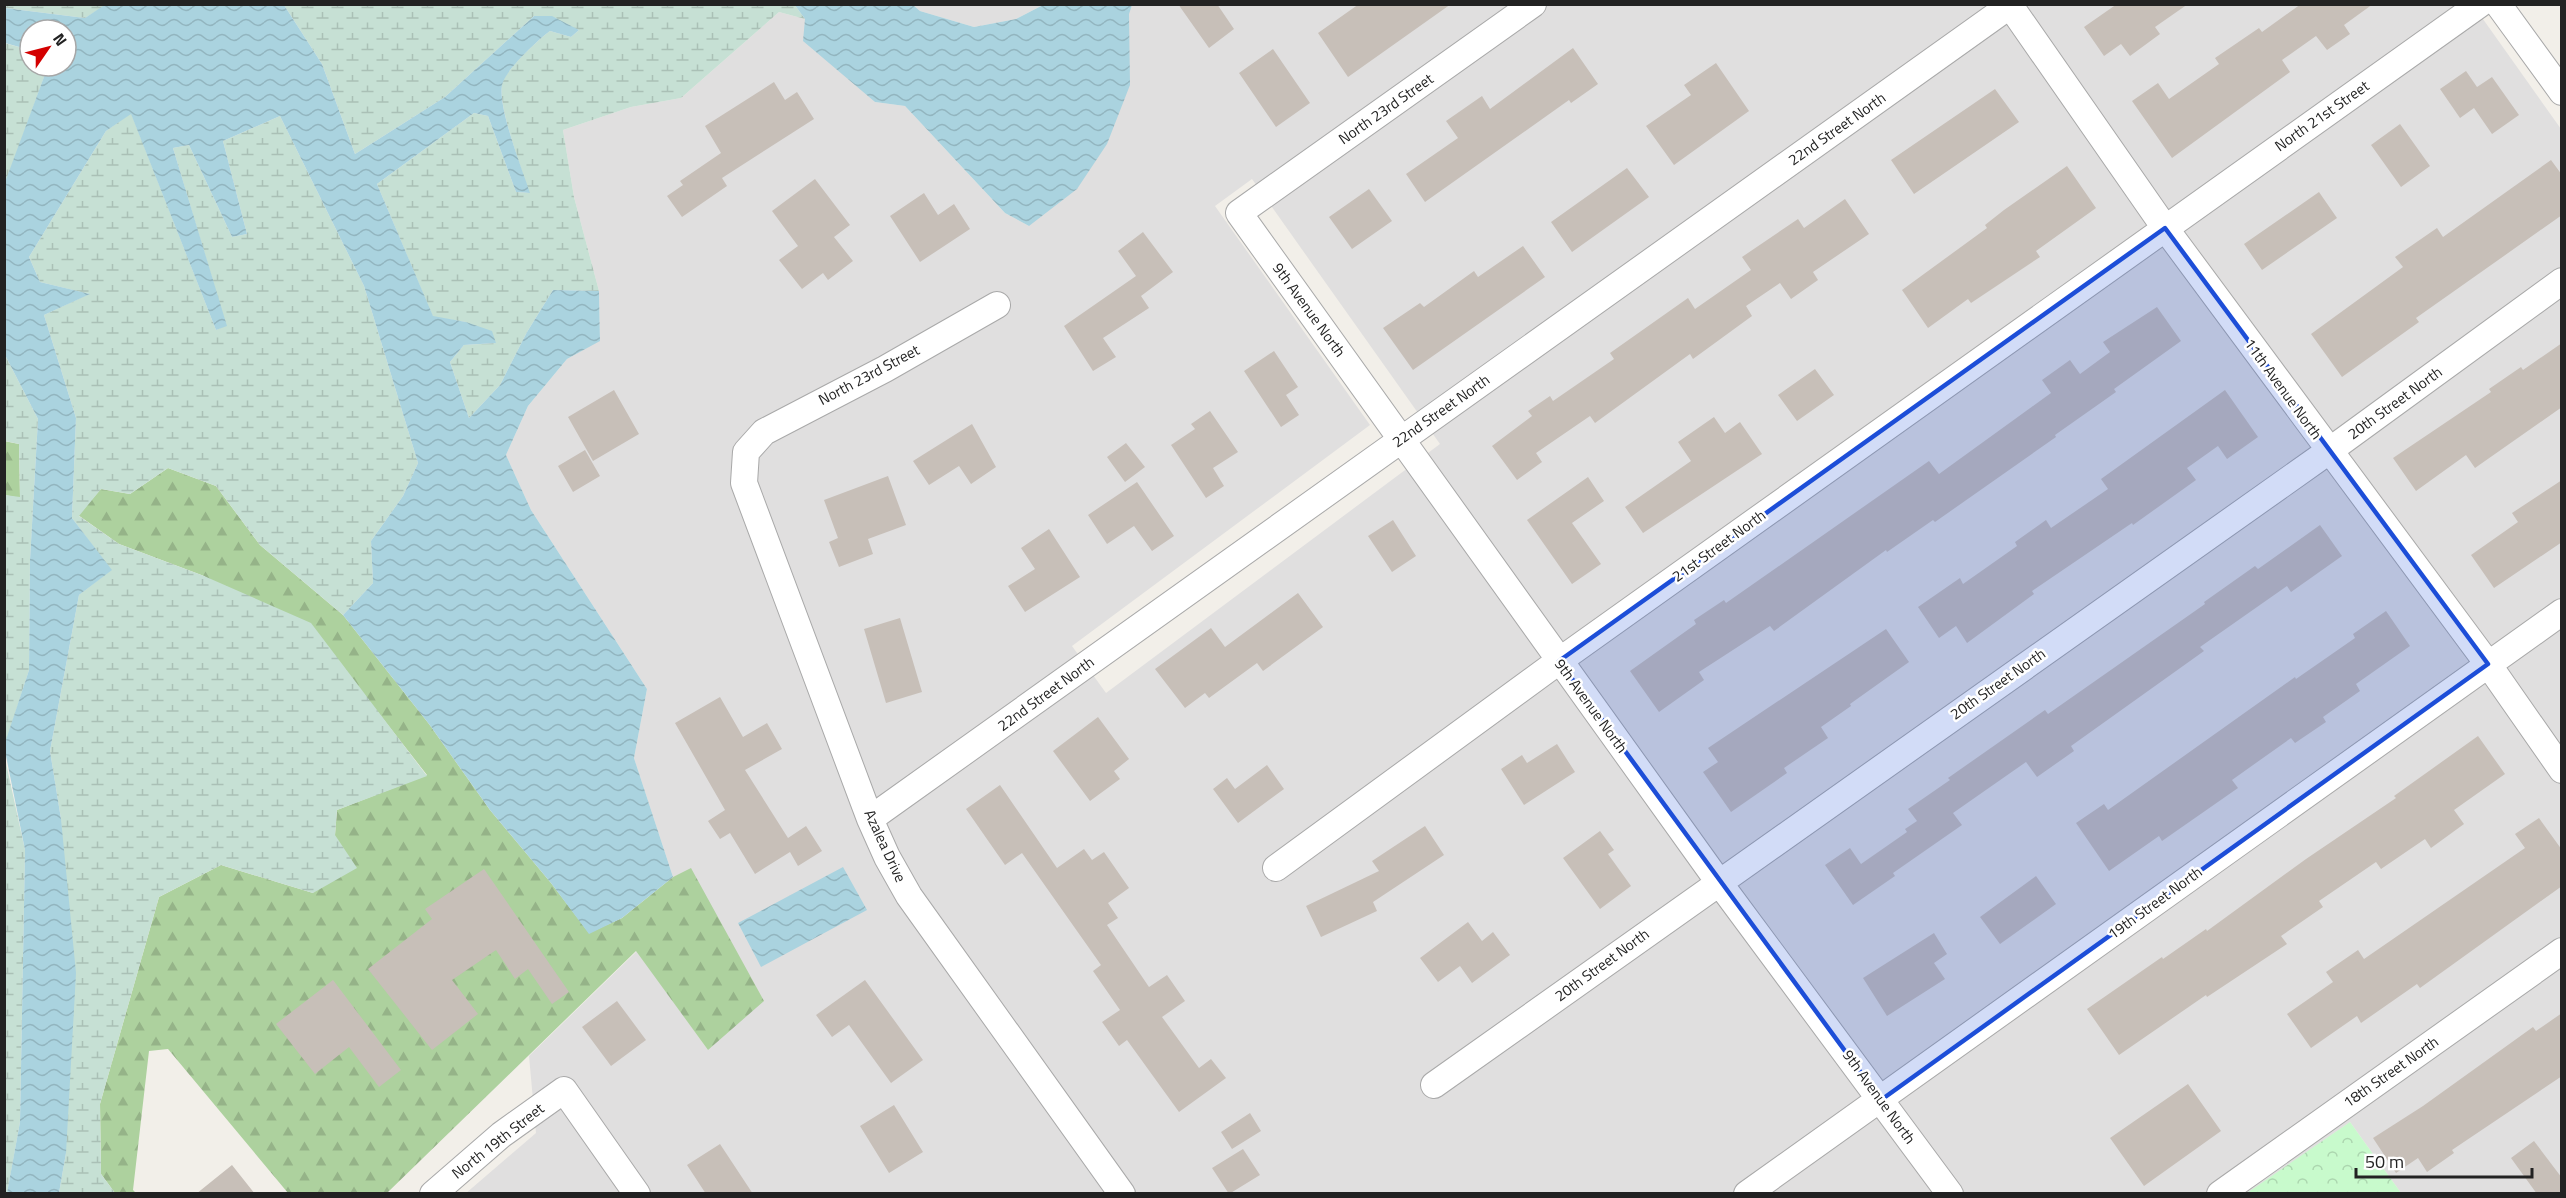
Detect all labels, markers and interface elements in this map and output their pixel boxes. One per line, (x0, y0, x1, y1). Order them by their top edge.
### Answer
north arrow (18, 18, 78, 78)
text: N (47, 28, 73, 51)
street label: North 23rd Street (1333, 67, 1439, 150)
street label: North 21st Street (2270, 74, 2374, 157)
street label: 22nd Street North (1783, 86, 1890, 171)
street label: 9th Avenue North (1267, 258, 1352, 362)
street label: 11th Avenue North (2239, 333, 2328, 444)
street label: North 23rd Street (814, 338, 924, 411)
street label: 20th Street North (2343, 360, 2447, 445)
street label: 22nd Street North (1387, 368, 1494, 453)
street label: 21st Street North (1667, 504, 1770, 587)
street label: 20th Street North (1945, 642, 2050, 725)
street label: 22nd Street North (993, 651, 1099, 737)
street label: 9th Avenue North (1549, 654, 1634, 758)
street label: Azalea Drive (859, 806, 912, 886)
street label: 19th Street North (2103, 860, 2207, 945)
street label: 20th Street North (1550, 922, 1654, 1007)
street label: 18th Street North (2338, 1030, 2443, 1113)
street label: 9th Avenue North (1837, 1045, 1922, 1149)
street label: North 19th Street (447, 1097, 549, 1184)
scale bar (2356, 1141, 2532, 1179)
text: 50 m (2365, 1148, 2404, 1175)

